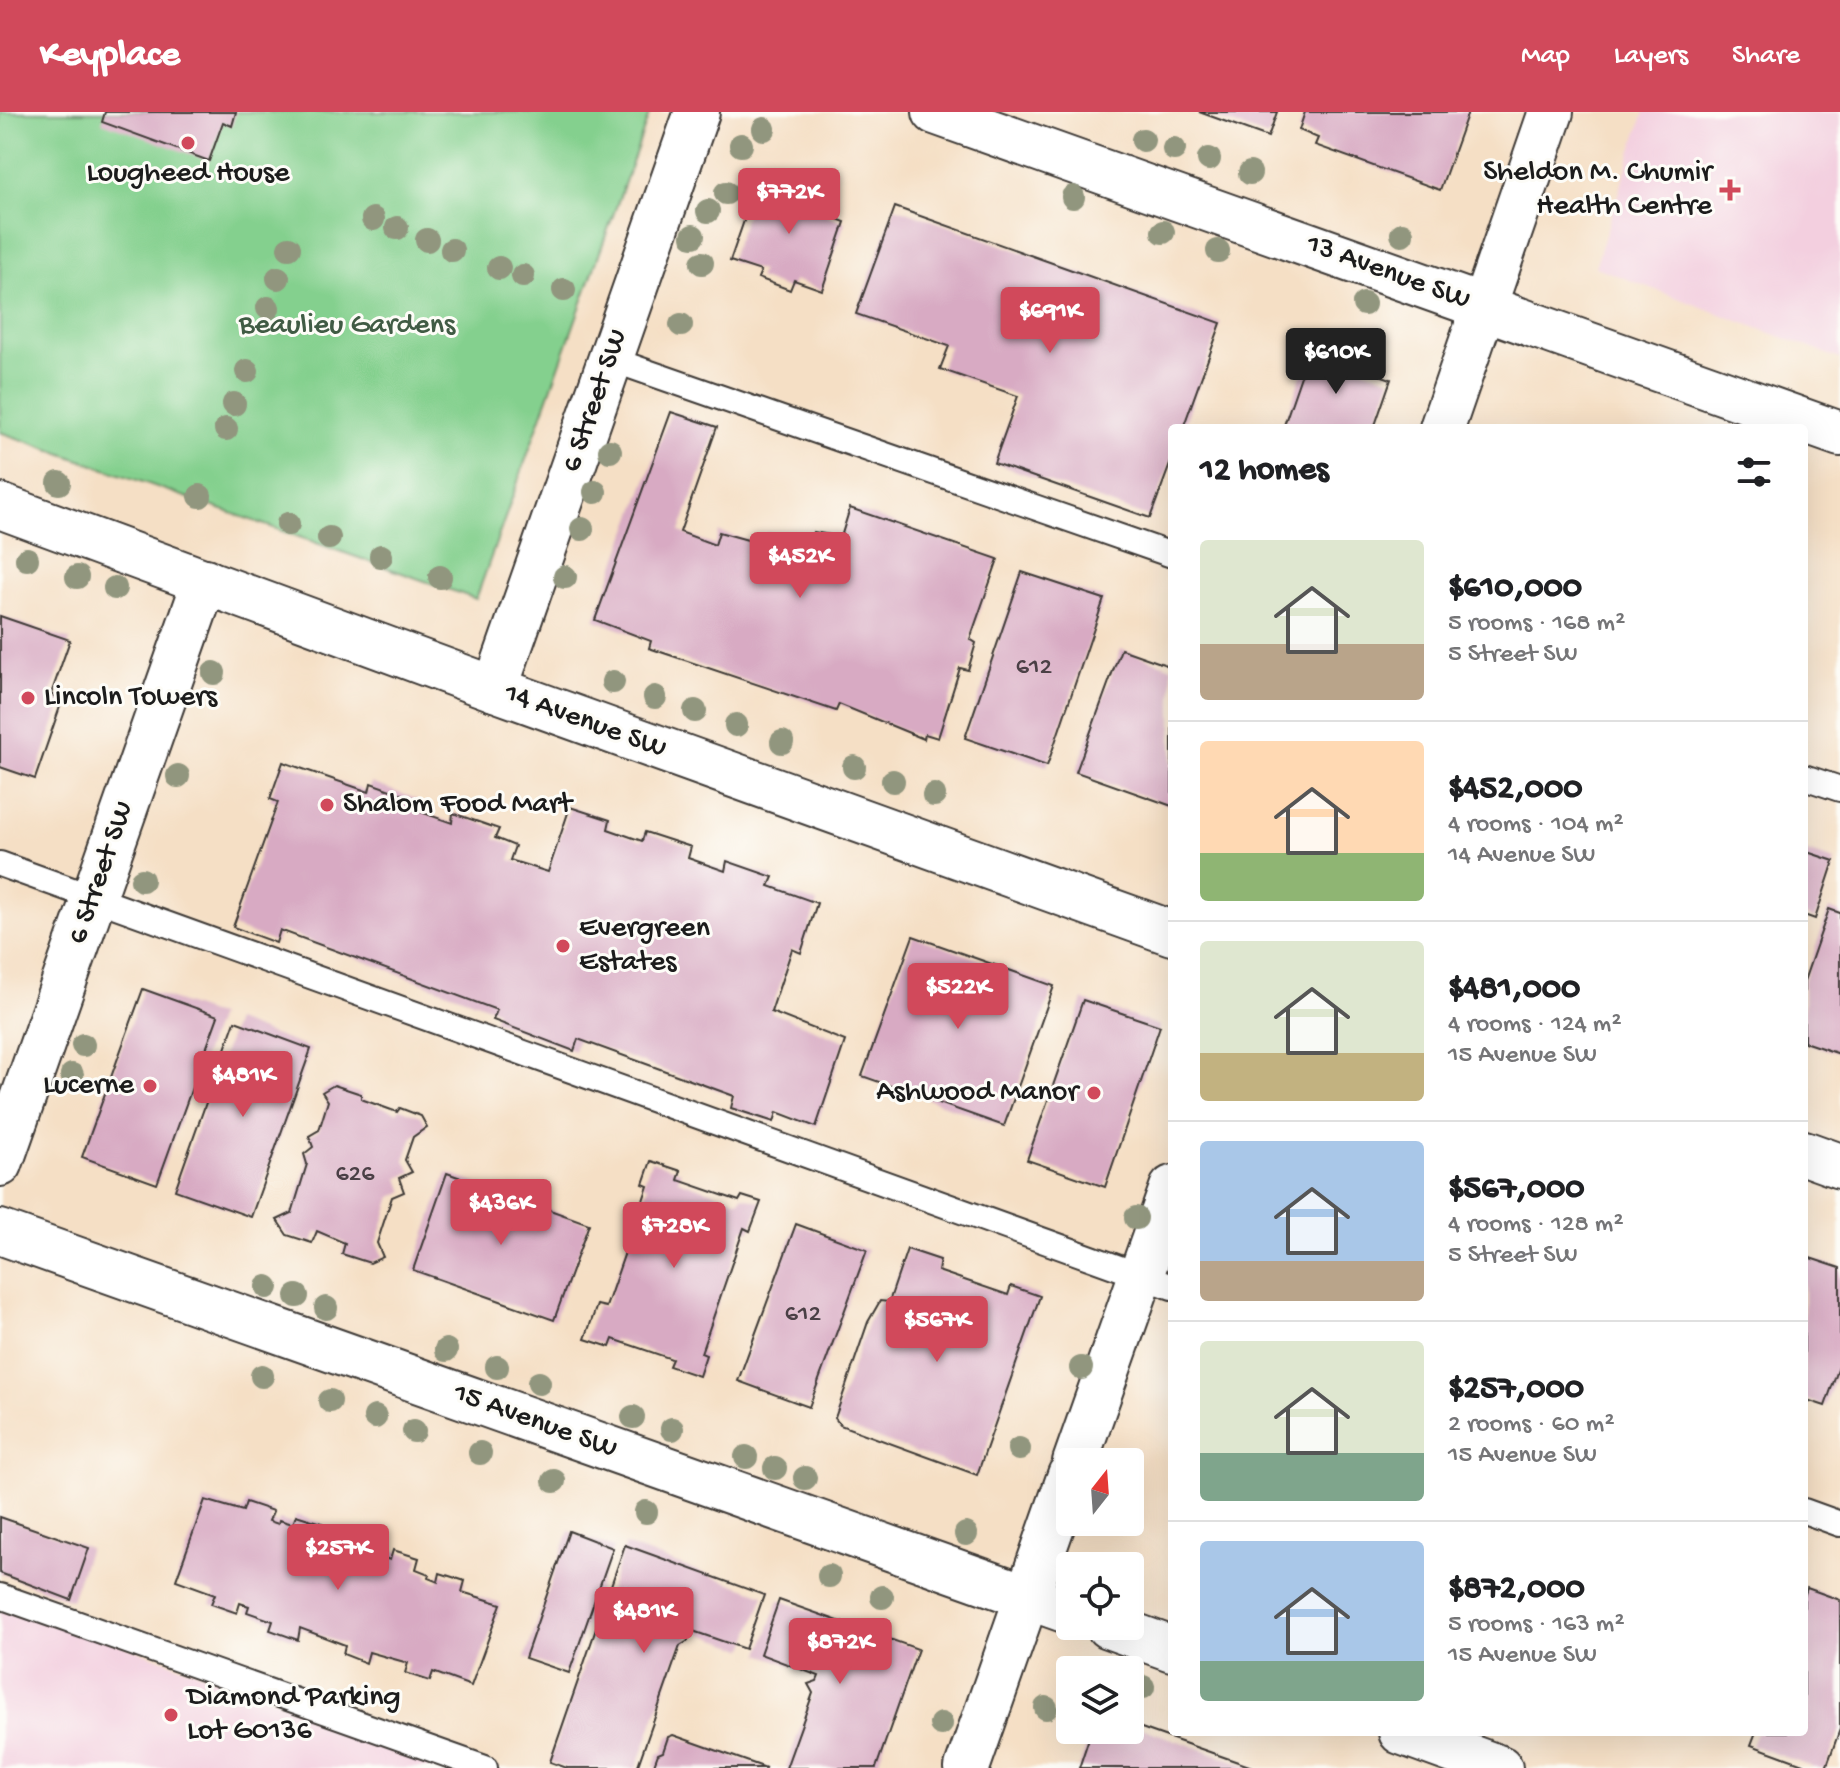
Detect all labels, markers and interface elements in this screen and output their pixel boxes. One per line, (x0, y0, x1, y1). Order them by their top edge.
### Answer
text: Keyplace (40, 34, 180, 78)
text: Map (1521, 40, 1570, 73)
text: Layers (1614, 40, 1688, 73)
text: Share (1732, 40, 1800, 73)
marker: Lougheed House (179, 134, 197, 152)
place label: Sheldon M. Chumir Health Centre (1483, 156, 1714, 225)
place label: Lougheed House (87, 157, 290, 192)
pin: $772K (733, 168, 845, 236)
text: $772K (756, 178, 822, 209)
marker: Sheldon M. Chumir Health Centre (1719, 179, 1741, 201)
street label: 13 Avenue SW (1300, 227, 1475, 319)
pin: $691K (994, 287, 1106, 355)
text: $691K (1019, 297, 1081, 328)
park label: Beaulieu Gardens (238, 309, 456, 344)
street label: 6 Street SW (555, 325, 637, 477)
pin: $610K (1280, 328, 1392, 396)
text: $610K (1304, 338, 1368, 369)
icon: filters (1732, 450, 1776, 494)
text: 12 homes (1200, 452, 1329, 492)
pin: $452K (744, 532, 856, 600)
text: $452K (768, 542, 832, 573)
text: $610,000 (1448, 569, 1582, 609)
icon: home (1264, 572, 1360, 668)
text: 5 rooms · 168 m² (1448, 609, 1625, 640)
text: 5 Street SW (1448, 640, 1577, 671)
house number: 612 (1016, 653, 1052, 684)
street label: 14 Avenue SW (498, 676, 671, 768)
place label: Lincoln Towers (44, 681, 218, 716)
marker: Lincoln Towers (19, 689, 37, 707)
text: $452,000 (1448, 770, 1583, 810)
icon: home (1264, 773, 1360, 869)
place label: Shalom Food Mart (343, 788, 575, 823)
marker: Shalom Food Mart (318, 796, 336, 814)
street label: 6 Street SW (61, 797, 143, 949)
text: 4 rooms · 104 m² (1448, 810, 1624, 841)
text: 14 Avenue SW (1448, 841, 1595, 872)
place label: Evergreen Estates (579, 912, 710, 981)
marker: Evergreen Estates (554, 937, 572, 955)
pin: $522K (902, 963, 1014, 1031)
text: $481,000 (1448, 970, 1580, 1010)
text: $522K (925, 973, 991, 1004)
icon: home (1264, 973, 1360, 1069)
text: 4 rooms · 124 m² (1448, 1010, 1622, 1041)
text: 15 Avenue SW (1448, 1041, 1597, 1072)
pin: $481K (187, 1051, 299, 1119)
text: $481K (211, 1061, 275, 1092)
place label: Lucerne (43, 1069, 135, 1104)
place label: Ashwood Manor (876, 1076, 1080, 1111)
marker: Lucerne (141, 1077, 159, 1095)
marker: Ashwood Manor (1085, 1084, 1103, 1102)
house number: 626 (335, 1160, 375, 1191)
text: $567,000 (1448, 1170, 1585, 1210)
icon: home (1264, 1173, 1360, 1269)
pin: $436K (445, 1179, 557, 1247)
text: $436K (469, 1189, 533, 1220)
pin: $728K (618, 1202, 730, 1270)
text: 4 rooms · 128 m² (1448, 1210, 1624, 1241)
text: $728K (641, 1212, 707, 1243)
text: 5 Street SW (1448, 1241, 1577, 1272)
pin: $567K (881, 1296, 993, 1364)
house number: 612 (785, 1300, 821, 1331)
text: $567K (904, 1306, 970, 1337)
text: $257,000 (1448, 1370, 1584, 1410)
icon: home (1264, 1373, 1360, 1469)
street label: 15 Avenue SW (447, 1376, 622, 1468)
text: 2 rooms · 60 m² (1448, 1410, 1614, 1441)
text: 15 Avenue SW (1448, 1441, 1597, 1472)
north arrow (1056, 1448, 1144, 1536)
map controls (1056, 1448, 1144, 1744)
pin: $257K (282, 1524, 394, 1592)
text: $257K (305, 1534, 371, 1565)
button: locate (1056, 1552, 1144, 1640)
text: $872,000 (1448, 1570, 1585, 1610)
icon: home (1264, 1573, 1360, 1669)
pin: $481K (588, 1587, 700, 1655)
text: $481K (612, 1597, 676, 1628)
text: 5 rooms · 163 m² (1448, 1610, 1625, 1641)
pin: $872K (784, 1618, 896, 1686)
text: $872K (807, 1628, 873, 1659)
text: 15 Avenue SW (1448, 1641, 1597, 1672)
button: layers (1056, 1656, 1144, 1744)
place label: Diamond Parking Lot G0136 (185, 1681, 401, 1750)
marker: Diamond Parking Lot G0136 (162, 1706, 180, 1724)

